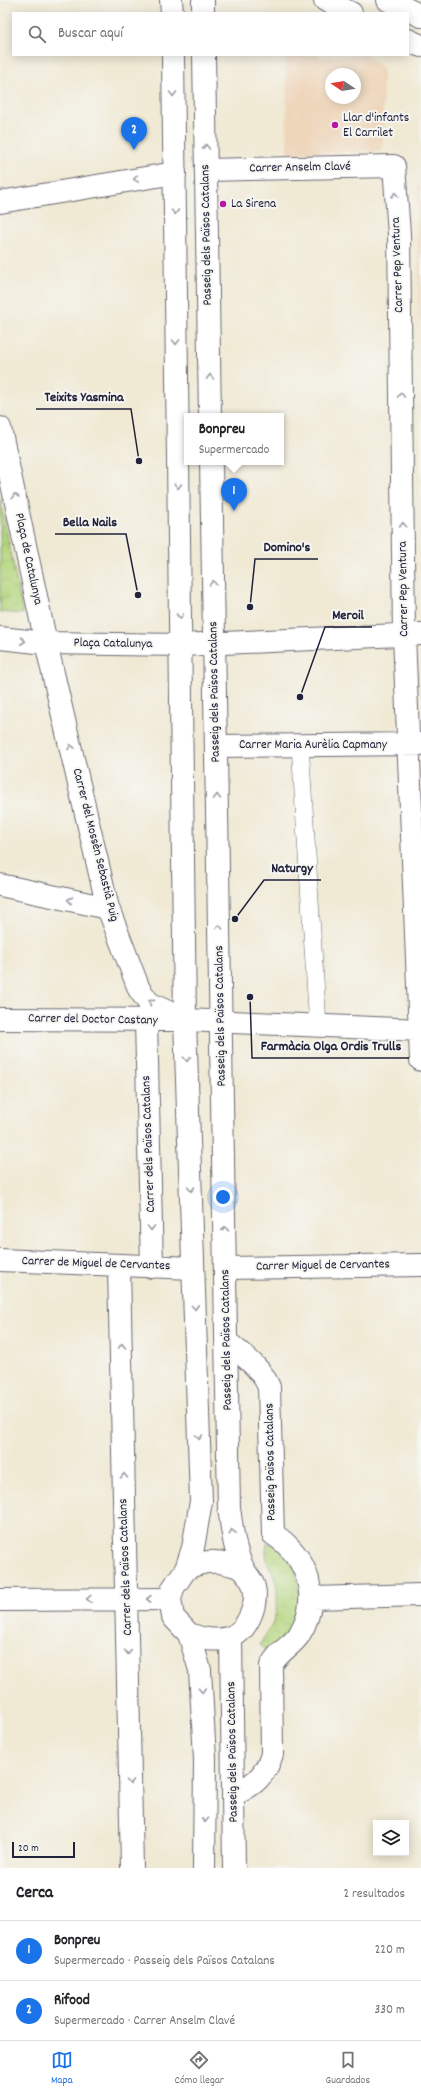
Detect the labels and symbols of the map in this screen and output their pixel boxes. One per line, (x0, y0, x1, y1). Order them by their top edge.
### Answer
north arrow (325, 68, 361, 104)
one-way arrow (169, 91, 177, 97)
place label: Llar d'infants El Carrilet (343, 109, 409, 143)
pin: 2 (121, 117, 147, 150)
marker: Llar d'infants El Carrilet (330, 120, 340, 130)
one-way arrow (202, 144, 210, 150)
street label: Carrer Anselm Clavé (249, 158, 351, 178)
street label: Passeig dels Països Catalans (196, 164, 218, 306)
one-way arrow (133, 174, 139, 183)
one-way arrow (391, 192, 400, 198)
place label: La Sirena (231, 195, 277, 214)
marker: La Sirena (218, 199, 228, 209)
one-way arrow (171, 209, 179, 215)
street label: Carrer Pep Ventura (387, 216, 409, 313)
one-way arrow (172, 339, 180, 345)
one-way arrow (206, 374, 214, 380)
callout: Teixits Yasmina (36, 383, 131, 409)
text: Teixits Yasmina (44, 388, 125, 408)
one-way arrow (397, 392, 405, 398)
pin: 1 (221, 478, 247, 511)
one-way arrow (174, 483, 182, 489)
one-way arrow (11, 492, 19, 499)
callout: Bella Nails (55, 508, 126, 534)
street label: Plaça de Catalunya (9, 511, 47, 608)
text: Bella Nails (63, 513, 117, 533)
one-way arrow (399, 522, 407, 528)
callout: Domino's (255, 533, 318, 559)
text: Domino's (264, 538, 311, 558)
street label: Carrer Pep Ventura (394, 540, 414, 637)
one-way arrow (209, 580, 217, 586)
callout: Meroil (325, 601, 372, 627)
text: Meroil (332, 606, 365, 626)
one-way arrow (175, 613, 184, 619)
street label: Passeig dels Països Catalans (204, 621, 226, 763)
street label: Plaça Catalunya (73, 634, 153, 654)
one-way arrow (20, 636, 26, 645)
street label: Carrer Maria Aurèlia Capmany (239, 736, 388, 755)
one-way arrow (67, 744, 75, 750)
street label: Carrer del Mossèn Sebastià Puig (67, 766, 123, 924)
one-way arrow (213, 794, 221, 800)
callout: Naturgy (264, 854, 321, 880)
text: Naturgy (271, 859, 314, 879)
one-way arrow (67, 896, 73, 905)
one-way arrow (215, 924, 223, 930)
street label: Passeig dels Països Catalans (210, 945, 232, 1087)
one-way arrow (148, 1000, 156, 1007)
street label: Carrer del Doctor Castany (28, 1009, 159, 1031)
callout: Farmàcia Olga Ordis Trulls (252, 1032, 409, 1058)
text: Farmàcia Olga Ordis Trulls (261, 1037, 401, 1057)
one-way arrow (183, 1056, 192, 1062)
street label: Carrer dels Països Catalans (137, 1075, 161, 1213)
one-way arrow (187, 1186, 195, 1192)
your location (213, 1187, 233, 1207)
one-way arrow (147, 1225, 155, 1231)
one-way arrow (221, 1226, 229, 1232)
street label: Carrer de Miguel de Cervantes (21, 1252, 171, 1276)
street label: Carrer Miguel de Cervantes (256, 1255, 390, 1277)
street label: Passeig dels Països Catalans (216, 1269, 238, 1411)
one-way arrow (191, 1304, 200, 1310)
one-way arrow (118, 1343, 126, 1349)
street label: Passeig Països Catalans (260, 1403, 282, 1521)
one-way arrow (195, 1434, 204, 1440)
one-way arrow (120, 1473, 128, 1479)
street label: Carrer dels Països Catalans (114, 1498, 138, 1636)
one-way arrow (229, 1528, 237, 1535)
one-way arrow (86, 1595, 92, 1603)
one-way arrow (146, 1595, 152, 1603)
one-way arrow (124, 1649, 132, 1655)
street label: Passeig dels Països Catalans (222, 1681, 244, 1823)
one-way arrow (198, 1687, 206, 1693)
one-way arrow (126, 1779, 135, 1785)
one-way arrow (201, 1817, 209, 1823)
scale bar (12, 1840, 75, 1859)

